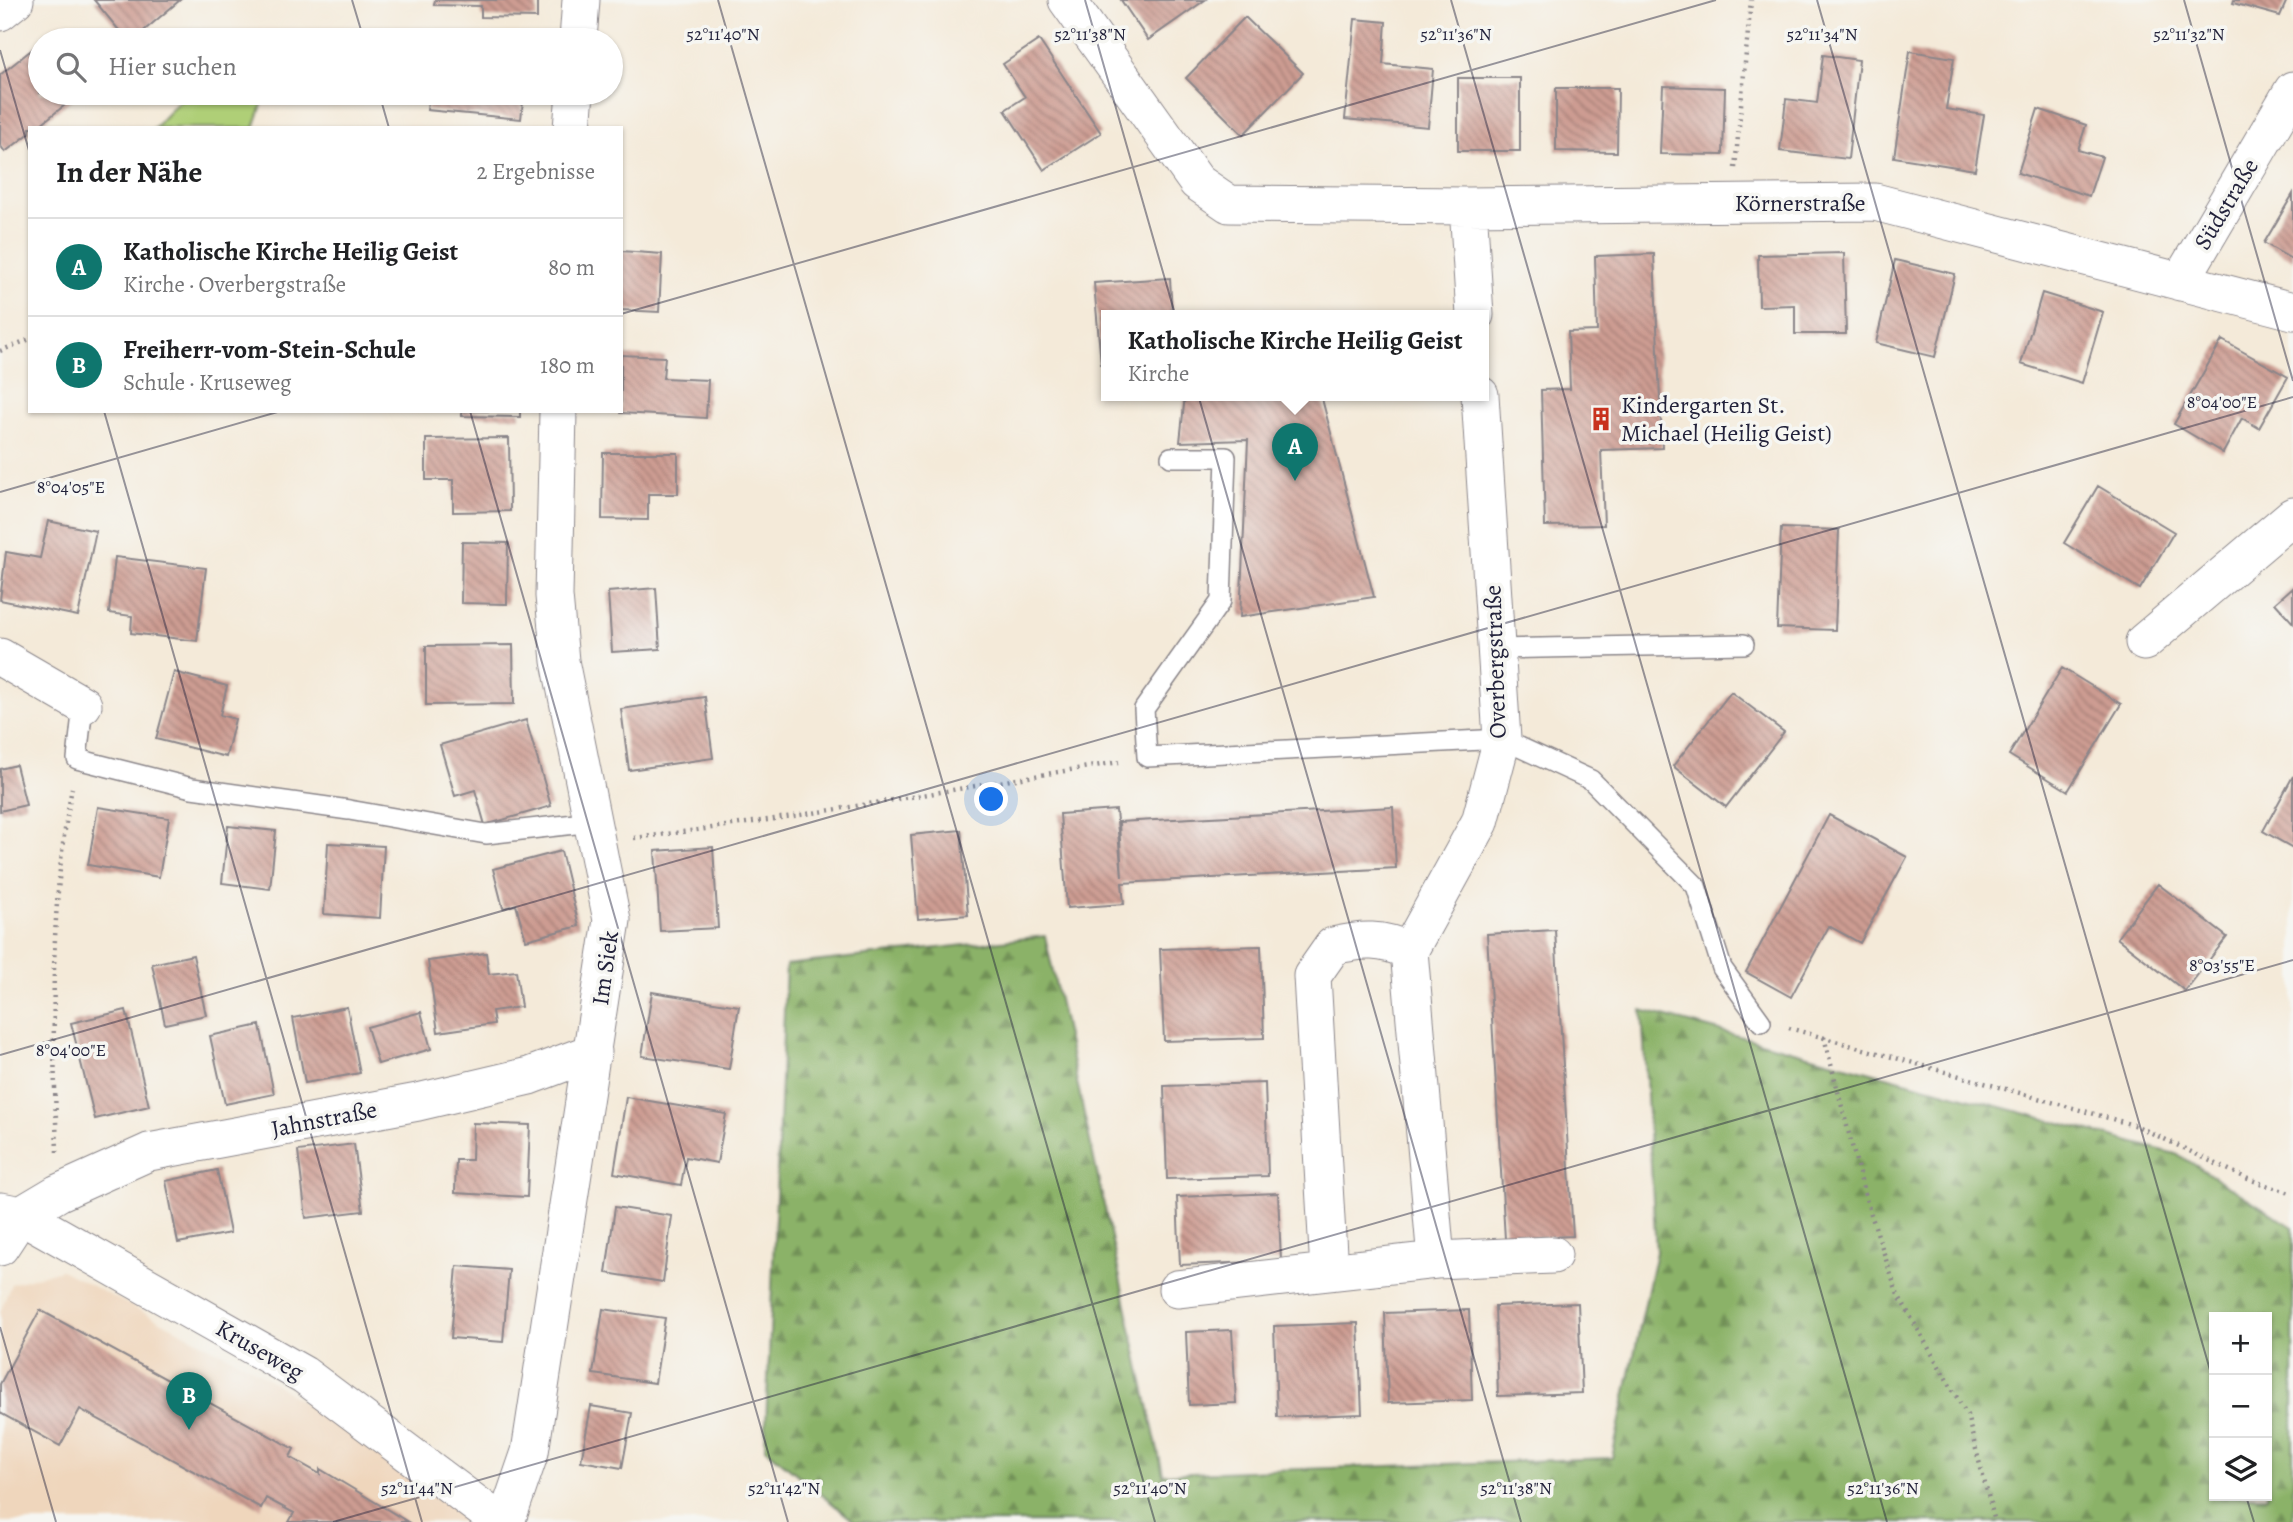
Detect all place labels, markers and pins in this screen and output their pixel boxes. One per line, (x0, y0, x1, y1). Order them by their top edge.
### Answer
place label: Kindergarten St. Michael (Heilig Geist) (1621, 389, 1832, 449)
building icon: Kindergarten St. Michael (Heilig Geist) (1587, 405, 1615, 433)
pin: A (1272, 423, 1318, 481)
pin: B (166, 1372, 212, 1430)

